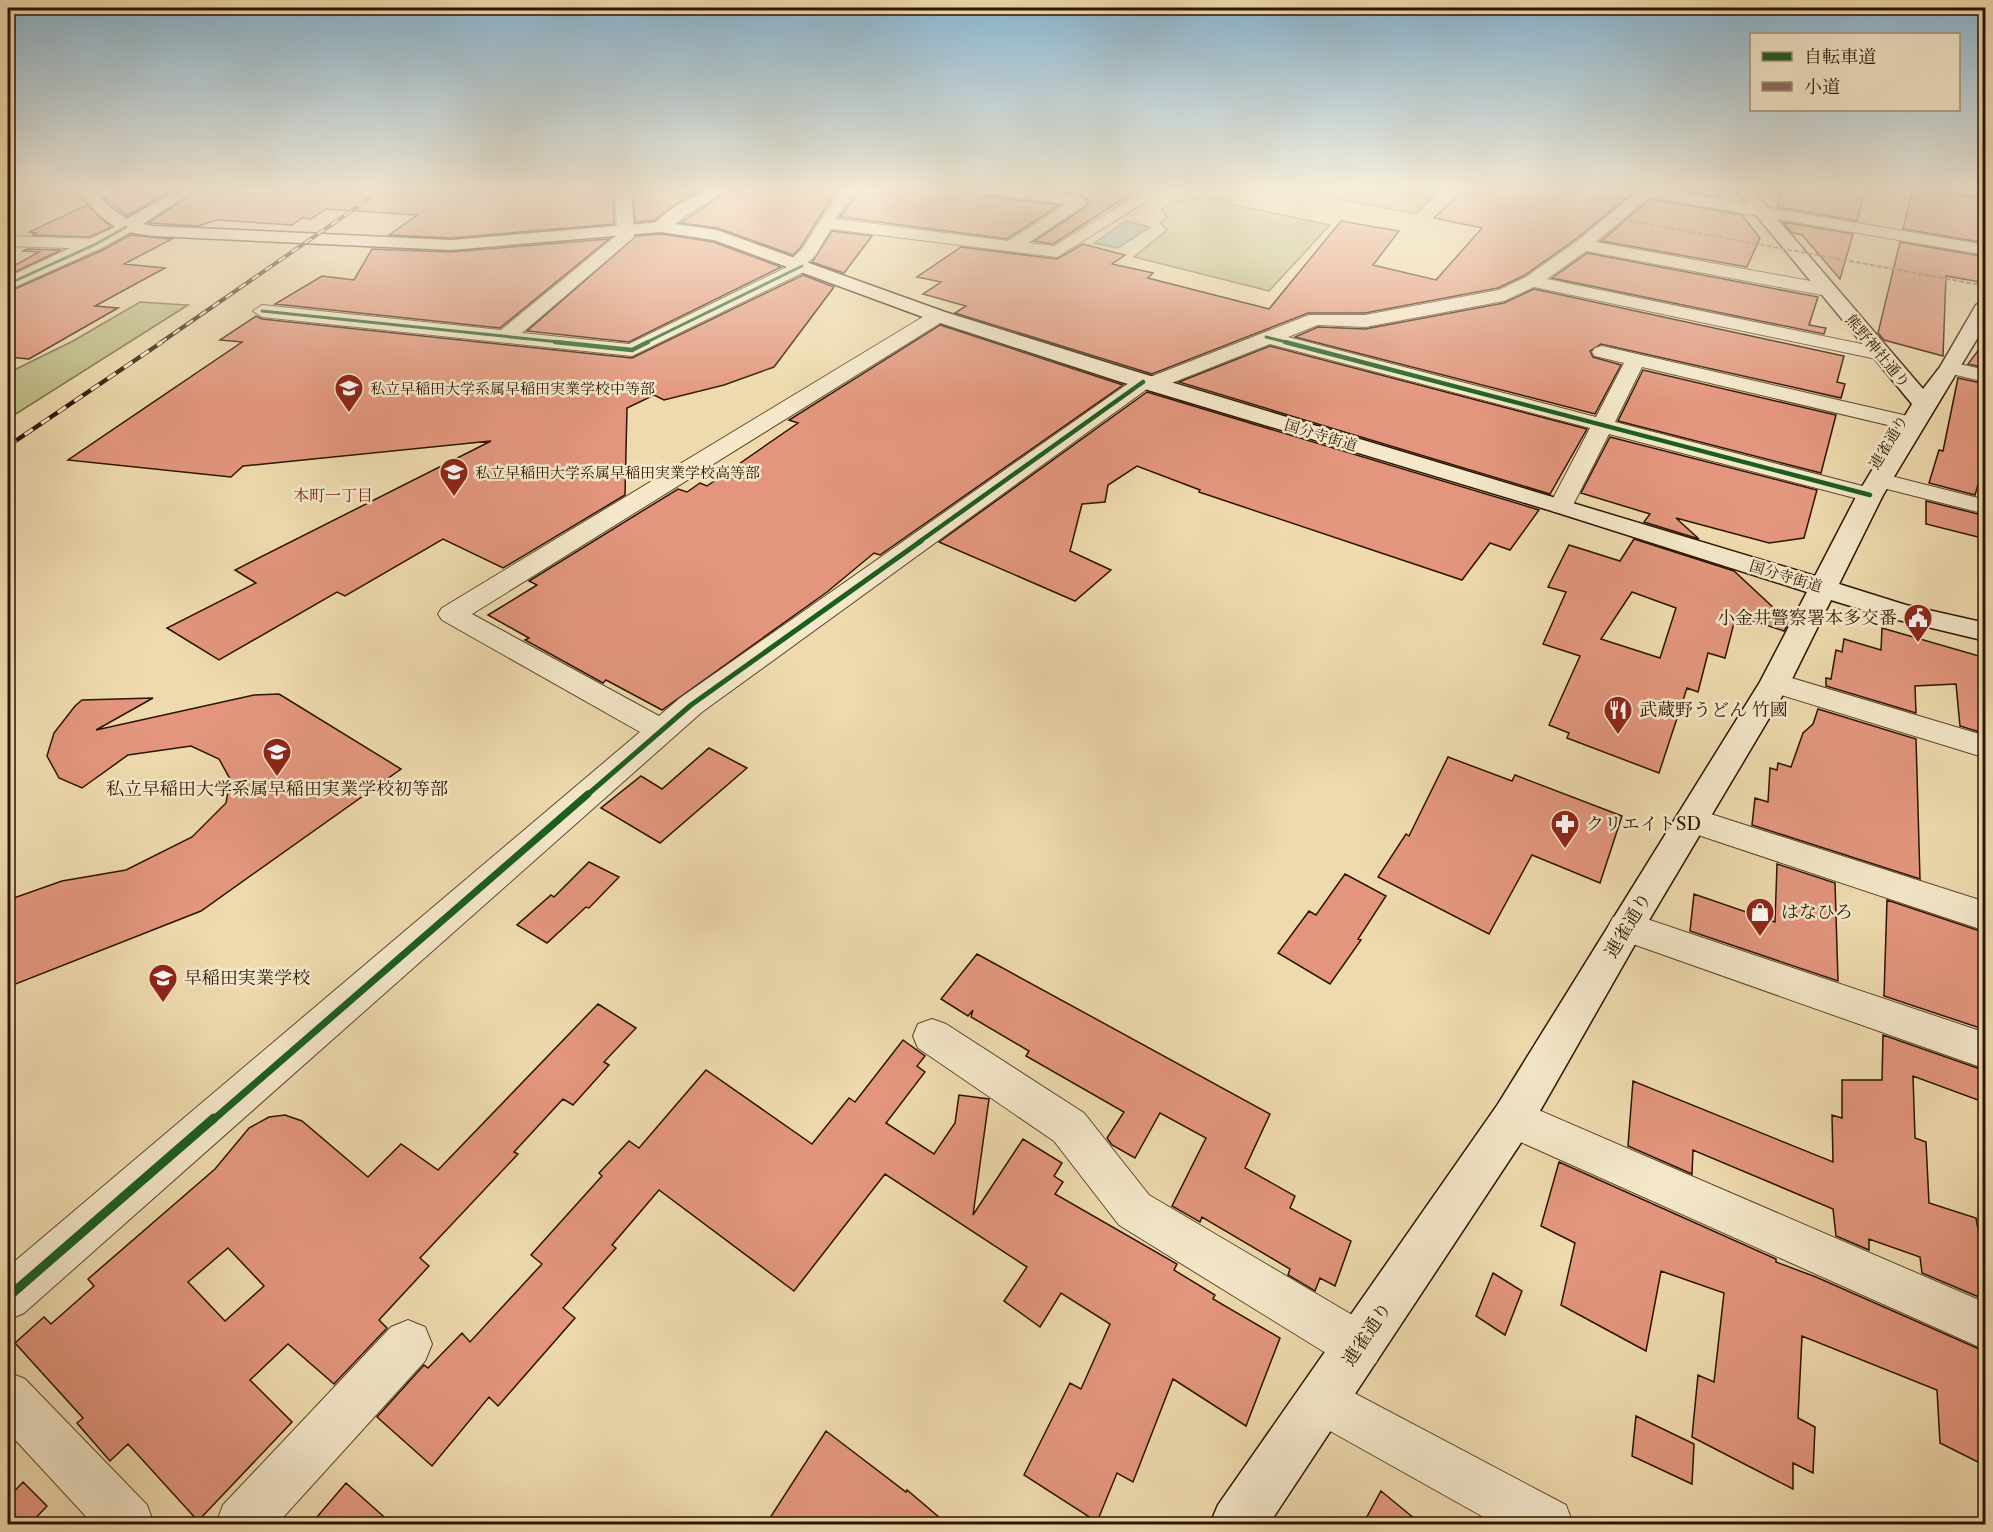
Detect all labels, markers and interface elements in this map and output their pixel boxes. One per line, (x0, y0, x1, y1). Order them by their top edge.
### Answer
legend (1750, 33, 1960, 111)
text: 自転車道 (1804, 46, 1876, 68)
text: 小道 (1804, 76, 1840, 98)
street label: 熊野神社通り (1842, 310, 1914, 392)
school or university icon: 私立早稲田大学系属早稲田実業学校中等部 (333, 372, 365, 414)
place label: 私立早稲田大学系属早稲田実業学校中等部 (370, 379, 655, 398)
street label: 連雀通り (1864, 411, 1912, 473)
street label: 国分寺街道 (1282, 415, 1360, 455)
school or university icon: 私立早稲田大学系属早稲田実業学校高等部 (438, 456, 470, 498)
place label: 私立早稲田大学系属早稲田実業学校高等部 (475, 463, 760, 482)
district label: 本町一丁目 (293, 485, 373, 505)
street label: 国分寺街道 (1747, 556, 1825, 596)
public building icon: 小金井警察署本多交番 (1902, 602, 1934, 644)
place label: 小金井警察署本多交番 (1717, 607, 1897, 629)
restaurant icon: 武蔵野うどん 竹國 (1602, 694, 1634, 736)
place label: 武蔵野うどん 竹國 (1639, 699, 1788, 721)
school or university icon: 私立早稲田大学系属早稲田実業学校初等部 (261, 736, 293, 778)
place label: 私立早稲田大学系属早稲田実業学校初等部 (106, 778, 448, 800)
pharmacy icon: クリエイトSD (1549, 808, 1581, 850)
place label: クリエイトSD (1586, 813, 1701, 835)
street label: 連雀通り (1600, 888, 1656, 962)
shop icon: はなひろ (1744, 896, 1776, 938)
place label: はなひろ (1781, 901, 1853, 923)
school or university icon: 早稲田実業学校 (147, 962, 179, 1004)
place label: 早稲田実業学校 (184, 967, 310, 989)
street label: 連雀通り (1338, 1298, 1396, 1370)

